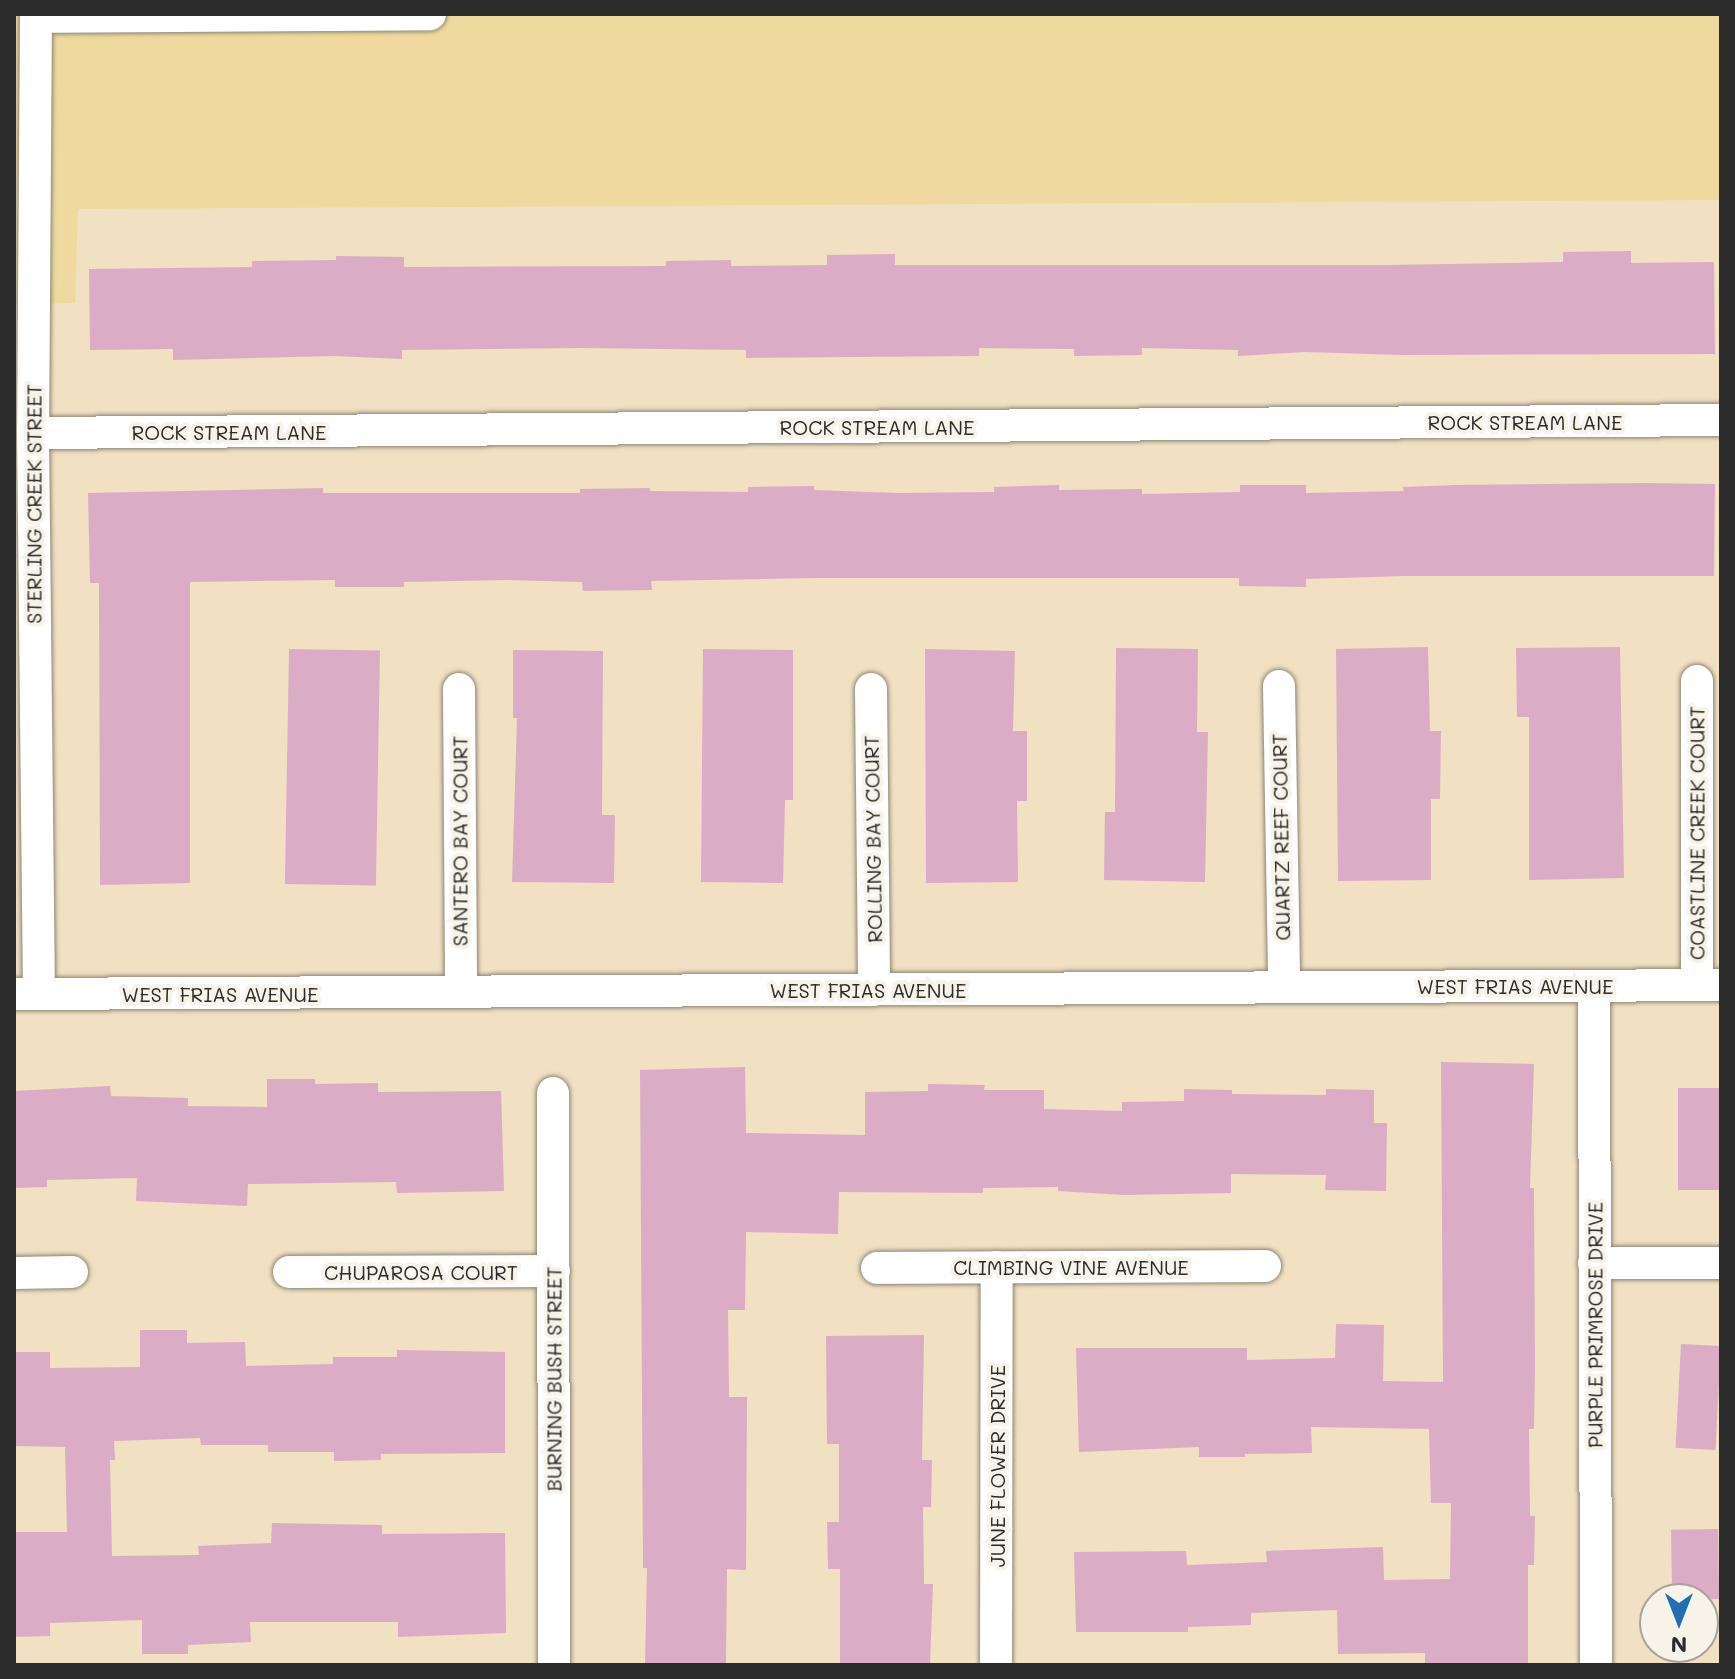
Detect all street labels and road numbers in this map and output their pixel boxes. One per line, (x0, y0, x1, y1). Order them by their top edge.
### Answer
street label: STERLING CREEK STREET (22, 384, 46, 624)
street label: ROCK STREAM LANE (1428, 410, 1622, 434)
street label: ROCK STREAM LANE (780, 415, 974, 439)
street label: ROCK STREAM LANE (132, 420, 326, 444)
street label: COASTLINE CREEK COURT (1685, 706, 1709, 960)
street label: QUARTZ REEF COURT (1267, 733, 1295, 941)
street label: ROLLING BAY COURT (859, 735, 887, 943)
street label: SANTERO BAY COURT (448, 736, 472, 946)
street label: WEST FRIAS AVENUE (1417, 974, 1613, 998)
street label: WEST FRIAS AVENUE (770, 978, 966, 1002)
street label: WEST FRIAS AVENUE (122, 982, 318, 1006)
street label: PURPLE PRIMROSE DRIVE (1583, 1202, 1607, 1448)
street label: CLIMBING VINE AVENUE (953, 1255, 1189, 1279)
street label: CHUPAROSA COURT (324, 1260, 518, 1284)
street label: BURNING BUSH STREET (542, 1266, 566, 1492)
street label: JUNE FLOWER DRIVE (985, 1365, 1009, 1567)

